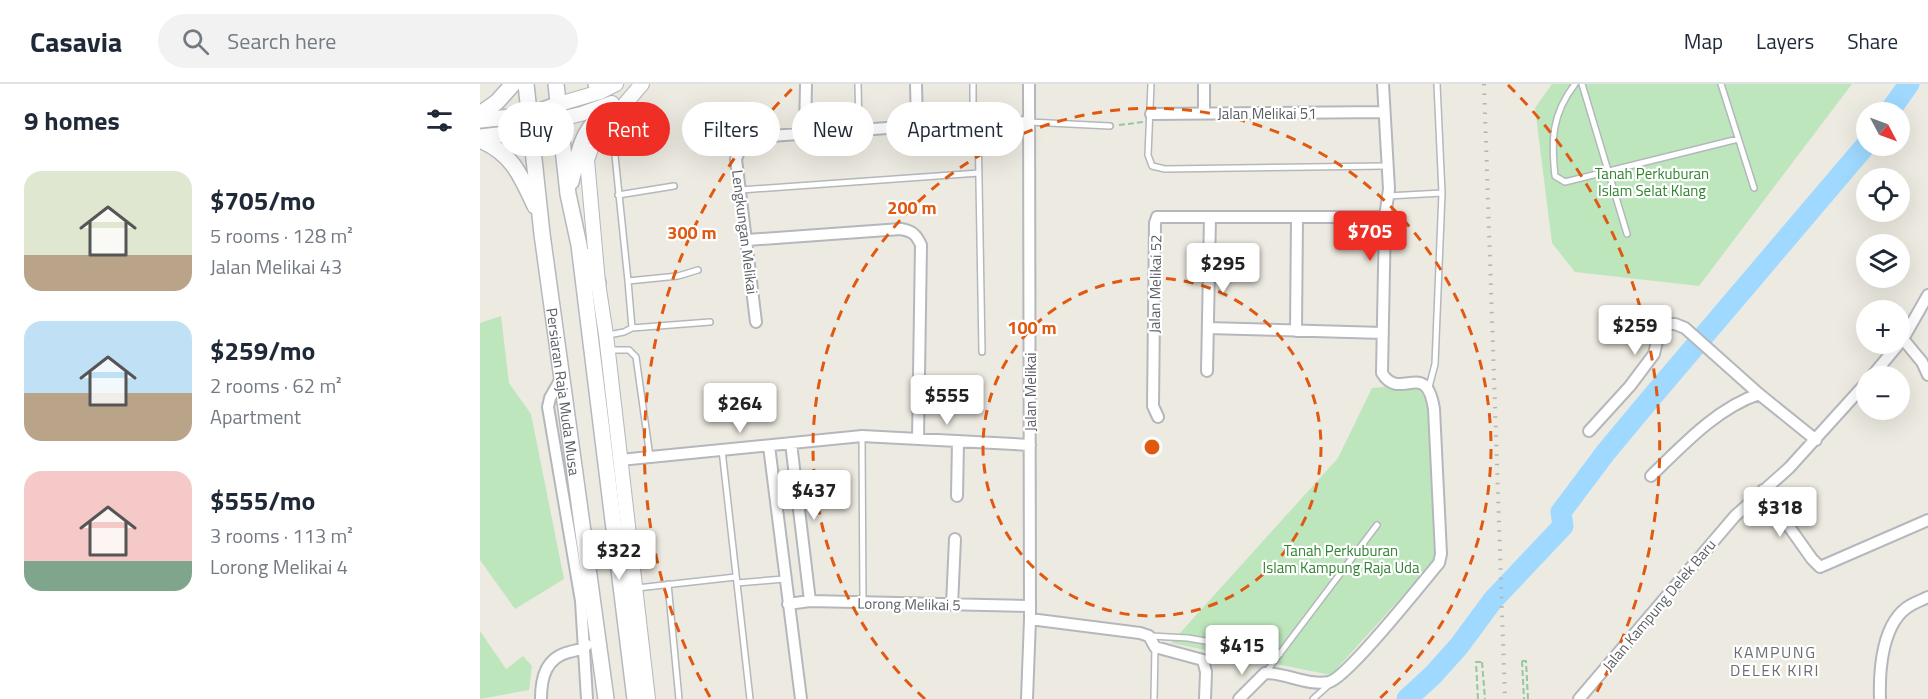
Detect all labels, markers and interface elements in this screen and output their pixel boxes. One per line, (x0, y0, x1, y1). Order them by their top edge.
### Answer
search box (158, 14, 578, 68)
text: Casavia (30, 20, 122, 63)
text: Search here (227, 24, 336, 58)
icon: search (179, 25, 212, 58)
text: Map (1684, 25, 1723, 57)
text: Layers (1756, 25, 1814, 57)
text: Share (1847, 25, 1898, 57)
text: 9 homes (24, 101, 120, 140)
chip: Buy (498, 102, 574, 156)
chip: Rent (586, 102, 670, 156)
chip: Filters (682, 102, 780, 156)
chip: New (792, 102, 874, 156)
chip: Apartment (886, 102, 1024, 156)
street label: Jalan Melikai 51 (1217, 102, 1317, 125)
north arrow (1856, 102, 1910, 156)
map controls (1856, 102, 1910, 420)
icon: filters (423, 104, 456, 137)
park label: Tanah Perkuburan Islam Selat Klang (1595, 162, 1709, 202)
button: locate (1856, 168, 1910, 222)
street label: Lengkungan Melikai (726, 169, 764, 295)
text: $705/mo (210, 181, 315, 220)
text: 200 m (887, 194, 937, 221)
icon: home (72, 195, 144, 267)
pin: $705 (1334, 211, 1406, 262)
text: $705 (1348, 215, 1392, 246)
text: 300 m (667, 219, 717, 246)
text: 5 rooms · 128 m² (210, 220, 353, 251)
street label: Jalan Melikai 52 (1143, 234, 1167, 334)
button: layers (1856, 234, 1910, 288)
pin: $295 (1187, 243, 1259, 294)
text: $295 (1201, 247, 1245, 278)
text: Jalan Melikai 43 (210, 251, 342, 282)
button: + (1856, 300, 1910, 354)
pin: $259 (1599, 305, 1671, 356)
street label: Persiaran Raja Muda Musa (541, 306, 587, 477)
text: $259 (1613, 309, 1657, 340)
text: 100 m (1007, 314, 1057, 341)
text: $259/mo (210, 331, 315, 370)
icon: home (72, 345, 144, 417)
street label: Jalan Melikai (1019, 353, 1042, 431)
button: − (1856, 366, 1910, 420)
text: 2 rooms · 62 m² (210, 370, 342, 401)
pin: $555 (911, 375, 983, 426)
text: $555 (925, 379, 969, 410)
pin: $264 (704, 383, 776, 434)
text: $264 (718, 387, 762, 418)
text: Apartment (210, 401, 301, 432)
centre of rings (1142, 437, 1162, 457)
pin: $437 (778, 470, 850, 521)
text: $437 (792, 474, 836, 505)
text: $555/mo (210, 481, 315, 520)
pin: $318 (1744, 487, 1816, 538)
text: $318 (1758, 491, 1802, 522)
icon: home (72, 495, 144, 567)
text: 3 rooms · 113 m² (210, 520, 353, 551)
pin: $322 (583, 530, 655, 581)
text: $322 (597, 534, 641, 565)
street label: Jalan Kampung Delek Baru (1597, 534, 1721, 676)
park label: Tanah Perkuburan Islam Kampung Raja Uda (1263, 539, 1420, 579)
text: Lorong Melikai 4 (210, 551, 348, 582)
street label: Lorong Melikai 5 (857, 592, 961, 616)
pin: $415 (1206, 625, 1278, 676)
text: $415 (1220, 629, 1264, 660)
district label: KAMPUNG DELEK KIRI (1730, 640, 1820, 682)

